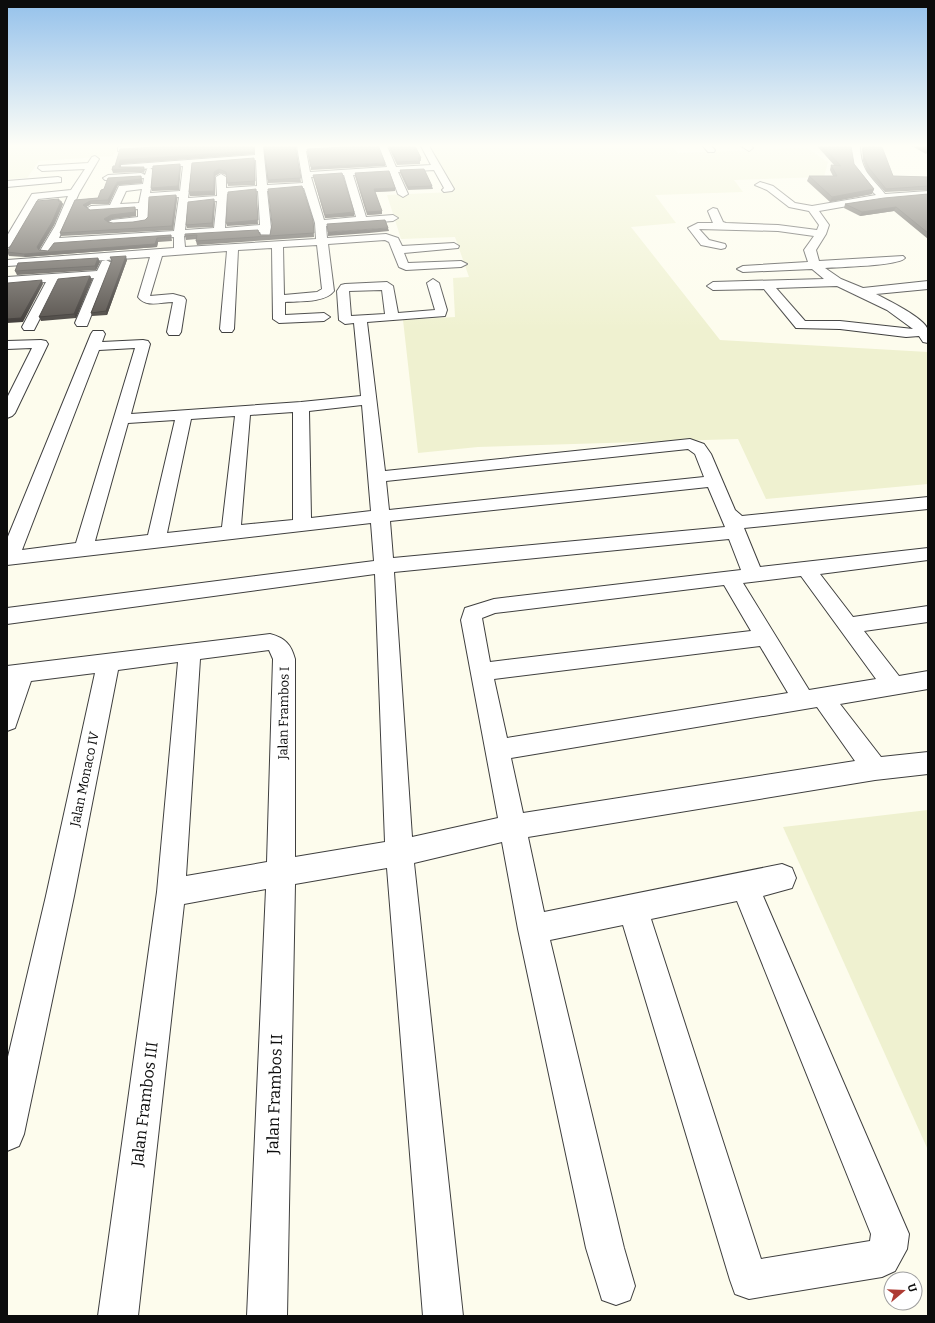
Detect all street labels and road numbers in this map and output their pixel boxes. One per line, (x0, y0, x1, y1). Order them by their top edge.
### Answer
street label: Jalan Frambos I (275, 666, 292, 761)
street label: Jalan Monaco IV (67, 730, 102, 829)
street label: Jalan Frambos II (263, 1034, 286, 1155)
street label: Jalan Frambos III (127, 1041, 162, 1169)

